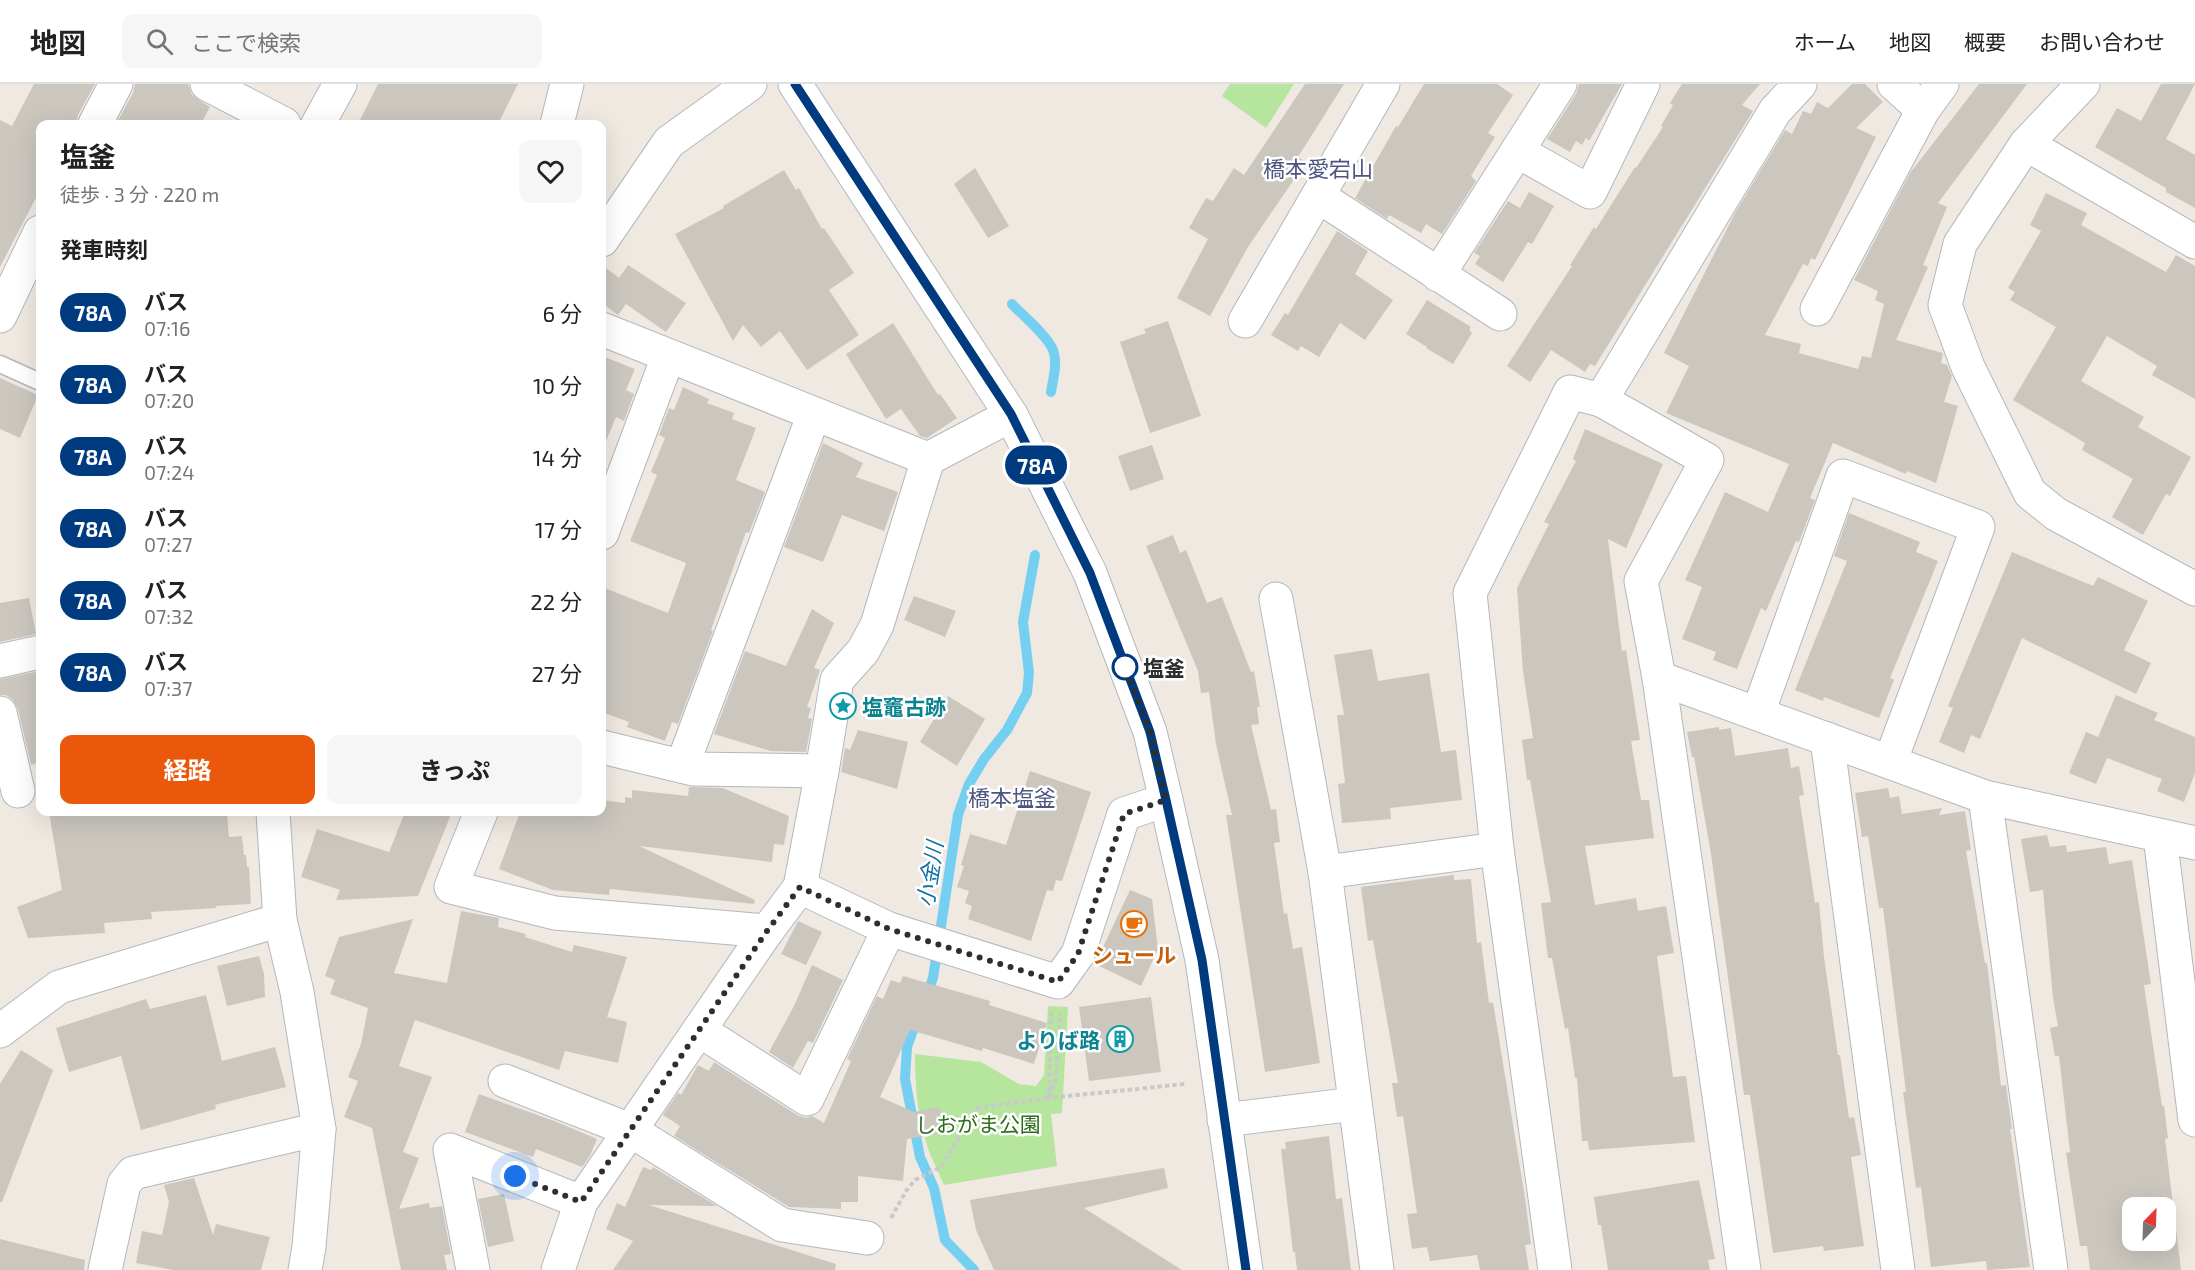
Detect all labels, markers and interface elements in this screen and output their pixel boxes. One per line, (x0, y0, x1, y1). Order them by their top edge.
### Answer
search box (122, 14, 542, 68)
text: 地図 (30, 25, 86, 59)
icon: search (143, 25, 176, 58)
text: ここで検索 (191, 29, 301, 55)
text: ホーム (1794, 29, 1856, 54)
text: 地図 (1889, 29, 1931, 54)
text: 概要 (1964, 29, 2006, 54)
text: お問い合わせ (2039, 29, 2165, 54)
text: 塩釜 (60, 139, 116, 173)
button: heart (519, 140, 582, 203)
district label: 橋本愛宕山 (1263, 155, 1373, 181)
text: 徒歩 · 3 分 · 220 m (60, 182, 219, 206)
text: 発車時刻 (60, 236, 148, 262)
text: バス (144, 288, 188, 314)
text: 78A (74, 300, 112, 325)
text: 6 分 (543, 300, 582, 326)
text: 07:16 (144, 316, 190, 340)
text: バス (144, 360, 188, 386)
text: 78A (74, 372, 112, 397)
text: 10 分 (533, 372, 582, 398)
text: 07:20 (144, 388, 194, 412)
text: バス (144, 432, 188, 458)
text: 78A (74, 444, 112, 469)
text: 14 分 (533, 444, 582, 470)
line badge: 78A (1002, 446, 1070, 484)
text: 78A (1017, 453, 1055, 478)
text: 07:24 (144, 460, 195, 484)
text: バス (144, 504, 188, 530)
text: 78A (74, 516, 112, 541)
text: 17 分 (535, 516, 582, 542)
text: 07:27 (144, 532, 193, 556)
text: バス (144, 576, 188, 602)
text: 78A (74, 588, 112, 613)
text: 22 分 (530, 588, 582, 614)
text: 07:32 (144, 604, 193, 628)
text: バス (144, 648, 188, 674)
marker: 塩釜 (1112, 654, 1138, 680)
place label: 塩釜 (1143, 655, 1185, 680)
text: 78A (74, 660, 112, 685)
text: 27 分 (531, 660, 582, 686)
text: 07:37 (144, 676, 192, 700)
place icon: 塩竈古跡 (828, 691, 858, 721)
place label: 塩竈古跡 (862, 694, 946, 719)
button: 経路 (60, 735, 315, 804)
button: きっぷ (327, 735, 582, 804)
district label: 橋本塩釜 (968, 784, 1056, 810)
water label: 小金川 (911, 837, 947, 909)
cafe icon: シュール (1119, 909, 1149, 939)
place label: シュール (1092, 942, 1176, 967)
building icon: よりば路 (1105, 1024, 1135, 1054)
place label: よりば路 (1016, 1027, 1100, 1052)
park label: しおがま公園 (915, 1111, 1041, 1136)
your location (500, 1161, 530, 1191)
north arrow (2122, 1197, 2176, 1251)
map controls (2122, 1197, 2176, 1251)

